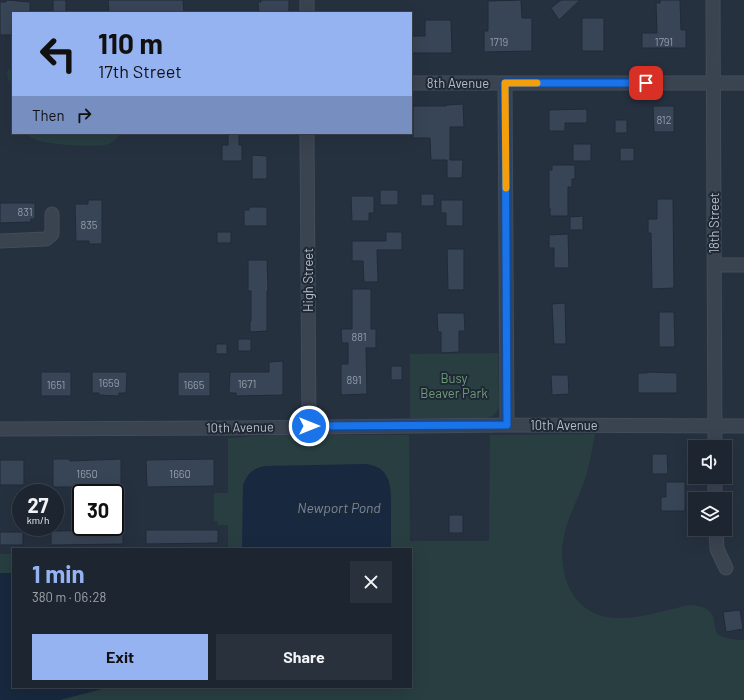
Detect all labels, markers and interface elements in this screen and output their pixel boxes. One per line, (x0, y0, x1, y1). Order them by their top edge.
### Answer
text: 110 m (98, 26, 163, 60)
icon: left (32, 28, 84, 80)
house number: 1719 (490, 35, 509, 48)
house number: 1791 (655, 35, 673, 48)
text: 17th Street (98, 60, 182, 82)
pin (629, 66, 663, 100)
icon: arrive (635, 72, 657, 94)
street label: 8th Avenue (427, 75, 489, 91)
icon: right (73, 104, 95, 126)
text: Then (32, 106, 65, 124)
house number: 812 (656, 113, 672, 126)
street label: 18th Street (706, 192, 722, 254)
house number: 831 (17, 205, 33, 218)
house number: 835 (80, 218, 98, 231)
street label: High Street (300, 248, 316, 312)
house number: 881 (351, 330, 367, 343)
park label: Busy Beaver Park (420, 370, 488, 401)
house number: 891 (346, 373, 362, 386)
house number: 1659 (99, 376, 120, 389)
house number: 1671 (238, 377, 256, 390)
house number: 1651 (47, 378, 65, 391)
house number: 1665 (184, 378, 205, 391)
position arrow (288, 405, 330, 447)
street label: 10th Avenue (530, 417, 598, 433)
street label: 10th Avenue (206, 418, 274, 436)
map controls (688, 440, 732, 536)
button: sound (688, 440, 732, 484)
house number: 1650 (76, 467, 98, 480)
house number: 1660 (169, 467, 191, 480)
speed limit sign: 30 (72, 484, 124, 536)
button: layers (688, 492, 732, 536)
text: 27 (27, 493, 49, 517)
water label: Newport Pond (297, 499, 381, 516)
text: km/h (27, 514, 49, 526)
text: 1 min (32, 559, 85, 588)
button: close (350, 561, 392, 603)
text: 380 m · 06:28 (32, 589, 106, 605)
button: Exit (32, 634, 208, 680)
button: Share (216, 634, 392, 680)

